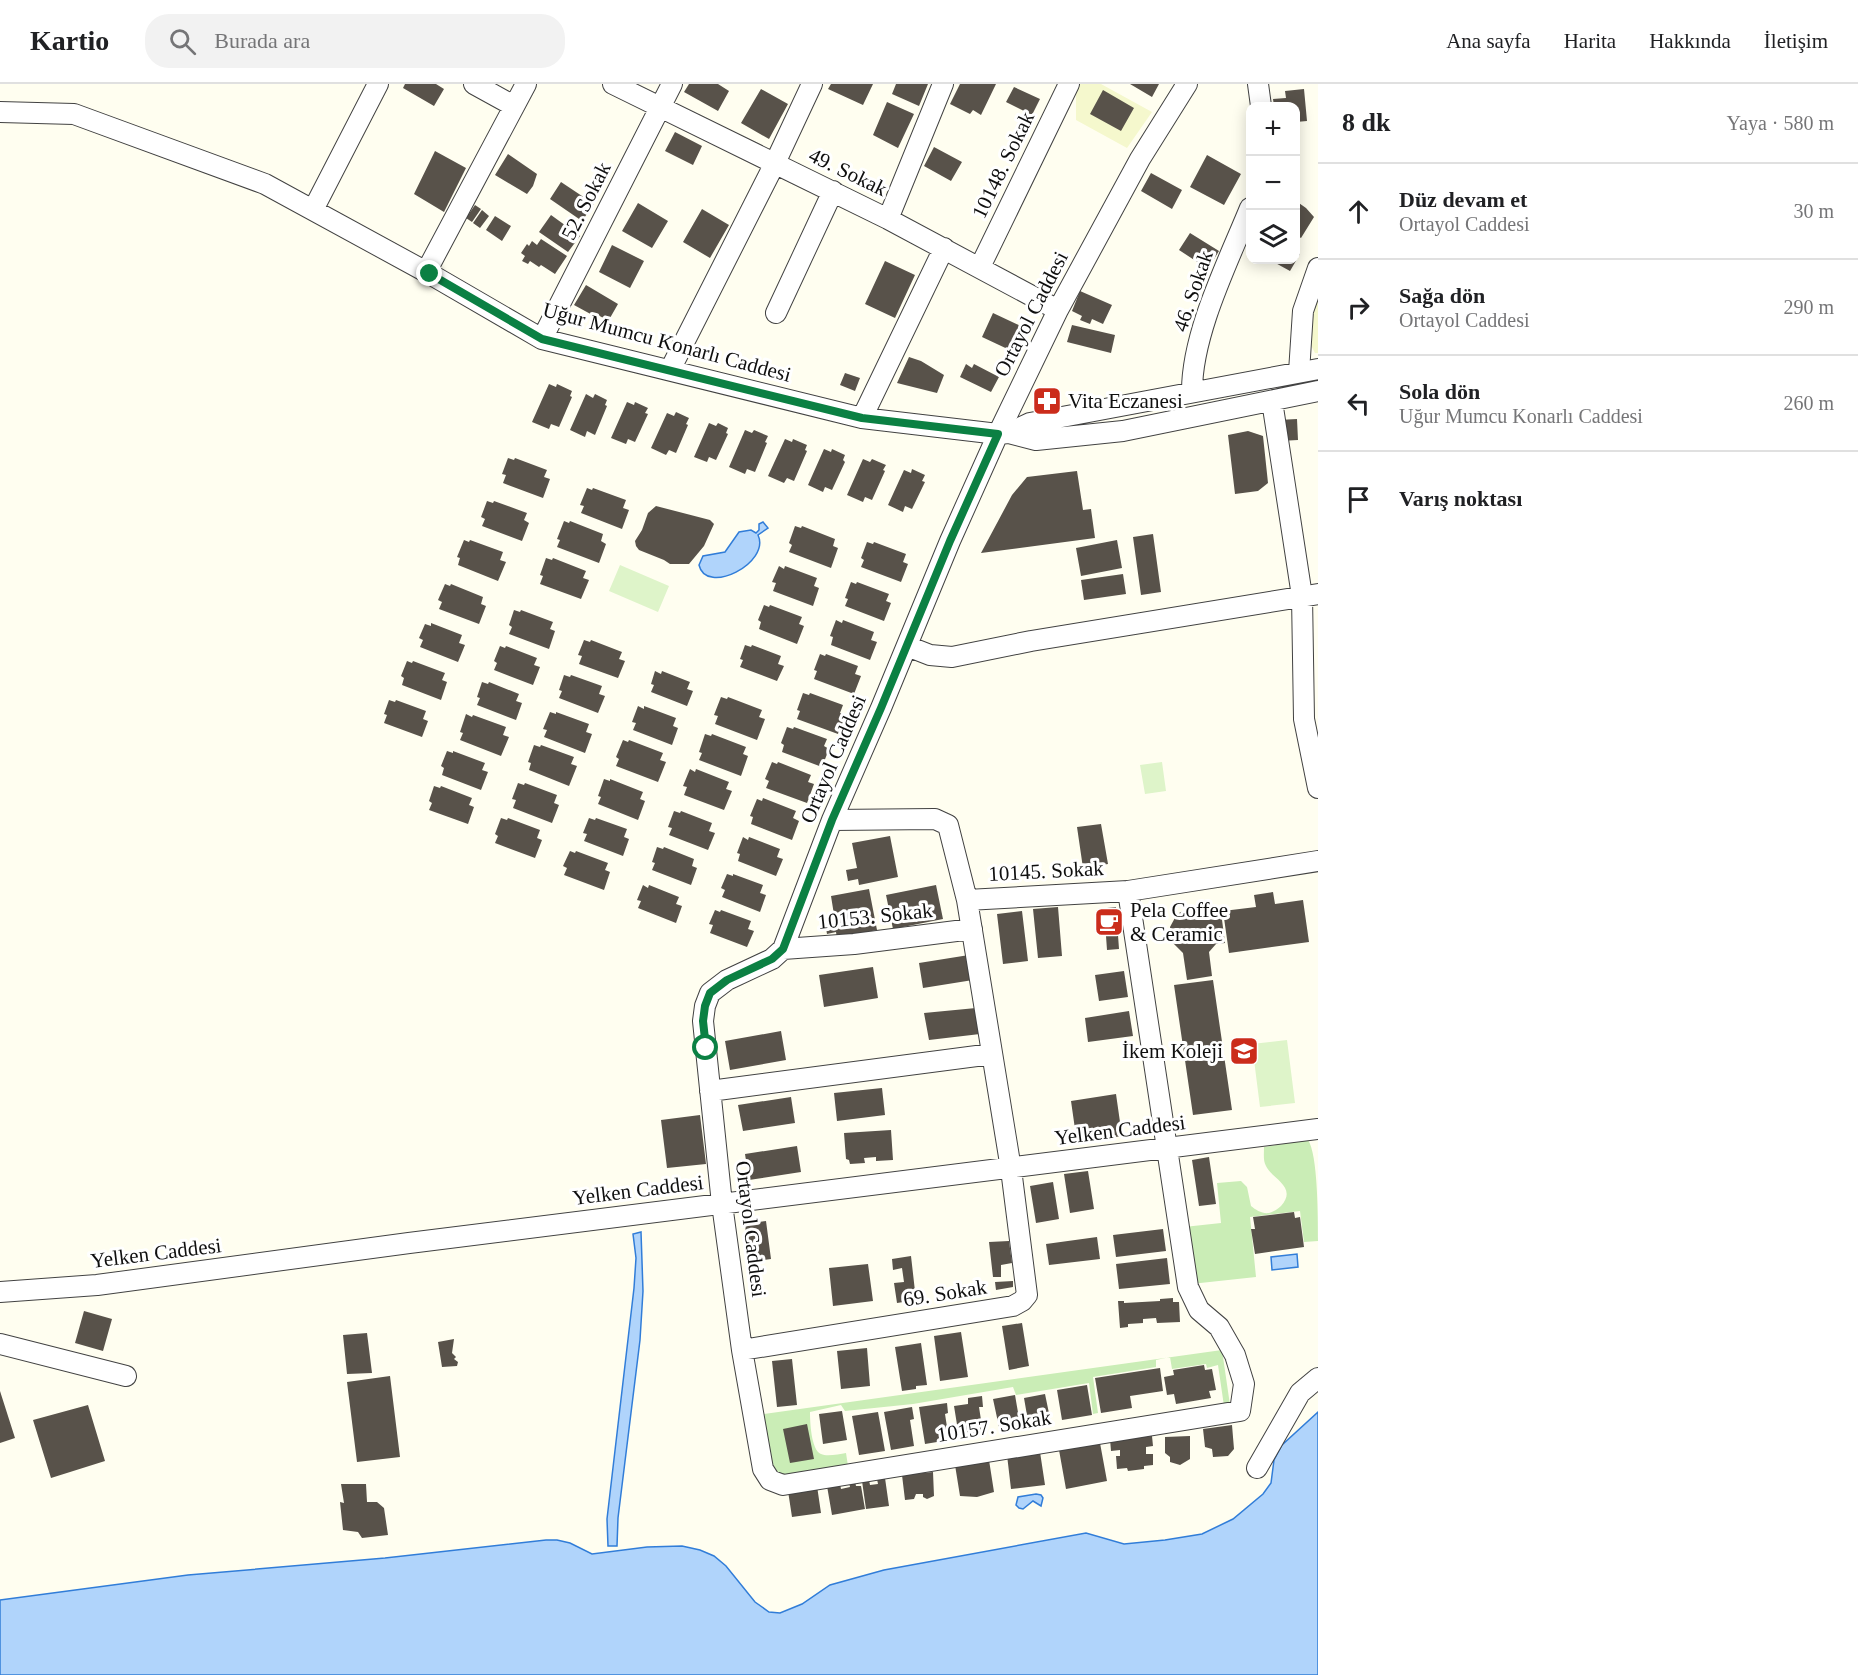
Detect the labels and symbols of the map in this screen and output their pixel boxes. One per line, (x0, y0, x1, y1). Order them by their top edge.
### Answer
street label: 10148. Sokak (967, 107, 1039, 222)
street label: 49. Sokak (805, 143, 891, 201)
street label: 52. Sokak (556, 158, 616, 244)
street label: Ortayol Caddesi (989, 247, 1073, 381)
street label: 46. Sokak (1168, 247, 1218, 335)
route end (416, 260, 442, 286)
street label: Uğur Mumcu Konarlı Caddesi (540, 297, 794, 387)
pharmacy icon: Vita Eczanesi (1031, 385, 1063, 417)
place label: Vita Eczanesi (1068, 389, 1183, 413)
street label: Ortayol Caddesi (795, 691, 871, 827)
street label: 10145. Sokak (988, 856, 1105, 886)
street label: 10153. Sokak (816, 898, 934, 934)
place label: Pela Coffee & Ceramic (1130, 898, 1228, 946)
cafe icon: Pela Coffee & Ceramic (1093, 906, 1125, 938)
route start (692, 1034, 718, 1060)
school or university icon: İkem Koleji (1228, 1035, 1260, 1067)
place label: İkem Koleji (1122, 1039, 1223, 1063)
street label: Yelken Caddesi (1053, 1110, 1187, 1150)
street label: Ortayol Caddesi (731, 1160, 771, 1299)
street label: Yelken Caddesi (571, 1170, 705, 1210)
street label: Yelken Caddesi (89, 1233, 223, 1273)
street label: 69. Sokak (902, 1274, 989, 1311)
street label: 10157. Sokak (935, 1405, 1053, 1447)

